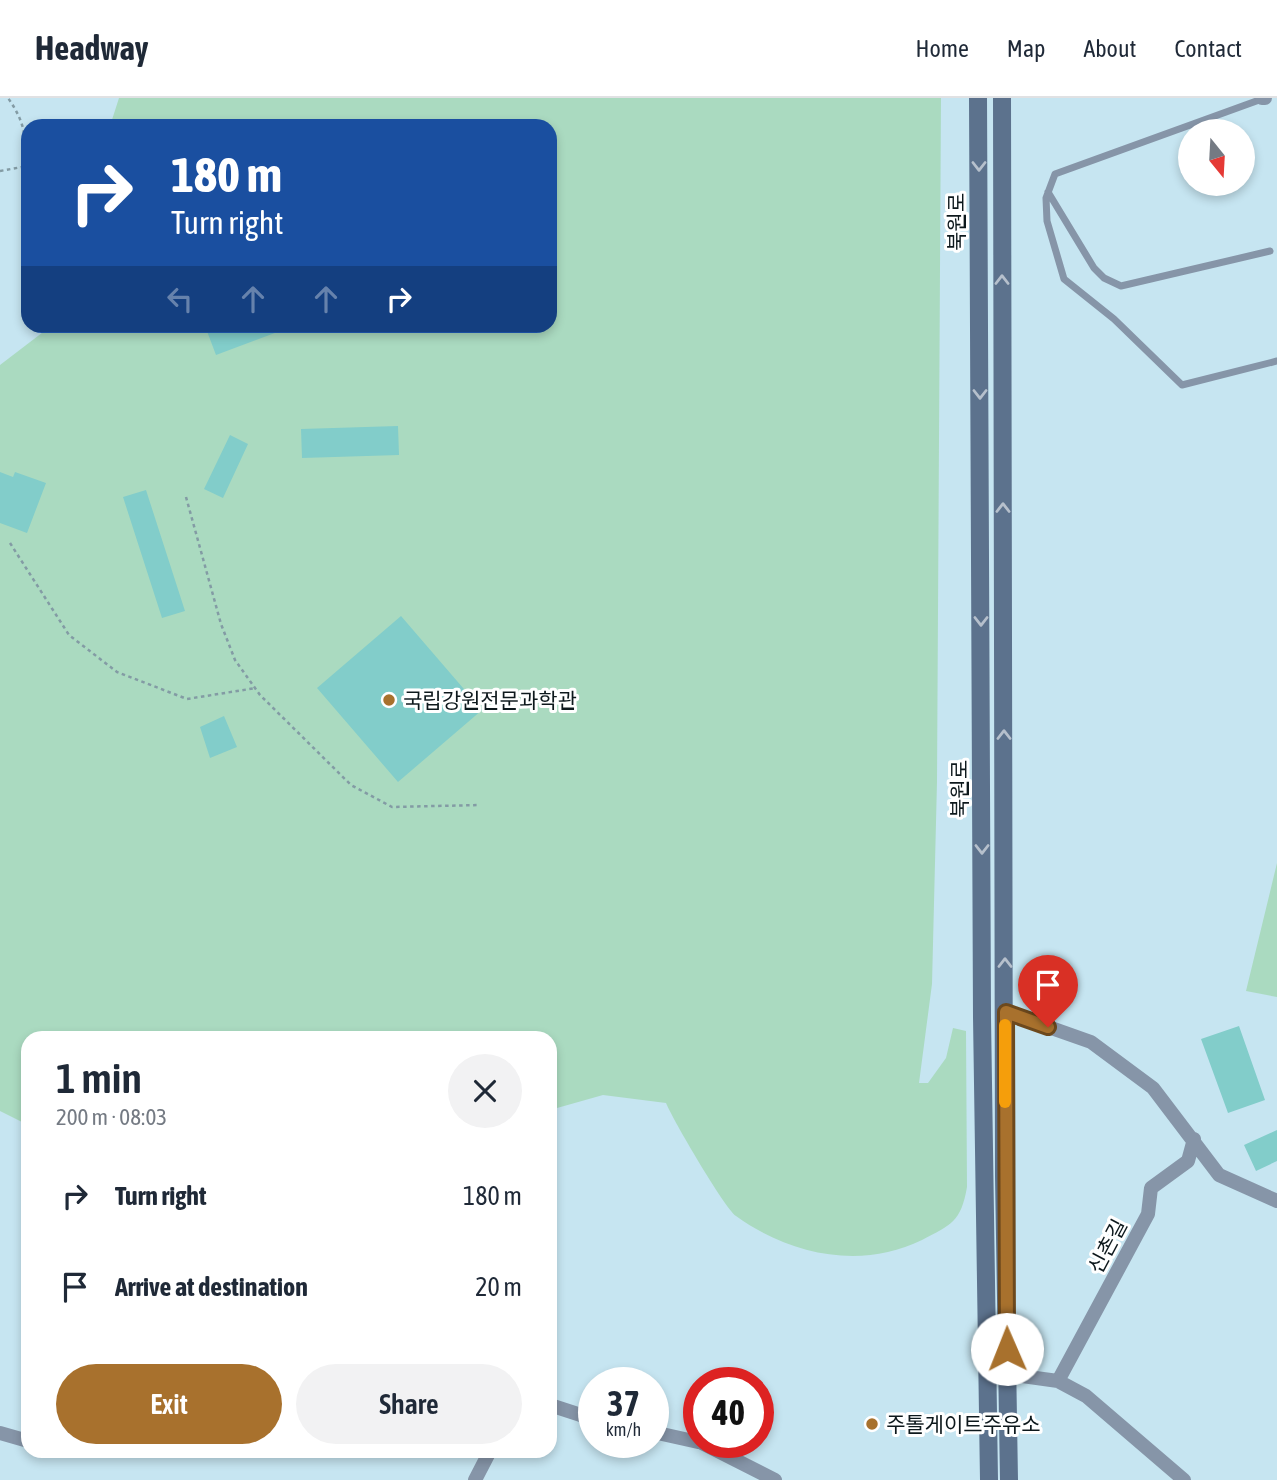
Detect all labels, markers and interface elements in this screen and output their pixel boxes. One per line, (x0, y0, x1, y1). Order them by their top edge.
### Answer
text: Headway (35, 29, 148, 67)
text: Home (915, 35, 969, 62)
text: Map (1007, 35, 1045, 62)
text: About (1083, 35, 1136, 62)
text: Contact (1174, 35, 1242, 62)
north arrow (1178, 119, 1255, 196)
map controls (1178, 119, 1255, 196)
text: 180 m (171, 146, 282, 202)
icon: right (56, 147, 147, 238)
one-way arrow (971, 161, 987, 172)
street label: 북원로 (944, 193, 968, 251)
text: Turn right (171, 204, 284, 241)
one-way arrow (994, 275, 1010, 285)
icon: left (161, 280, 199, 318)
icon: ahead (234, 280, 272, 318)
icon: ahead (307, 280, 345, 318)
icon: right (380, 280, 418, 318)
one-way arrow (972, 389, 988, 399)
one-way arrow (995, 502, 1010, 513)
one-way arrow (973, 616, 989, 627)
place label: 국립강원전문과학관 (403, 688, 577, 712)
marker: 국립강원전문과학관 (381, 692, 397, 708)
one-way arrow (996, 730, 1012, 740)
street label: 북원로 (947, 760, 971, 818)
one-way arrow (974, 844, 990, 854)
pin (1018, 955, 1078, 1027)
one-way arrow (997, 957, 1013, 968)
icon: arrive (1029, 966, 1067, 1004)
text: 1 min (56, 1054, 142, 1102)
button: close (448, 1054, 522, 1128)
text: 200 m · 08:03 (56, 1104, 167, 1130)
icon: right (56, 1177, 94, 1215)
text: Turn right (115, 1181, 206, 1211)
text: 180 m (463, 1181, 522, 1211)
street label: 신촌길 (1083, 1215, 1131, 1277)
icon: arrive (56, 1268, 94, 1306)
text: Arrive at destination (115, 1272, 308, 1302)
text: 20 m (475, 1272, 522, 1302)
position arrow (970, 1312, 1044, 1386)
button: Exit (56, 1364, 282, 1444)
button: Share (296, 1364, 522, 1444)
speed limit sign: 40 (683, 1367, 774, 1458)
text: 37 (607, 1383, 640, 1423)
place label: 주톨게이트주유소 (886, 1412, 1041, 1436)
marker: 주톨게이트주유소 (864, 1416, 880, 1432)
text: km/h (606, 1419, 641, 1440)

